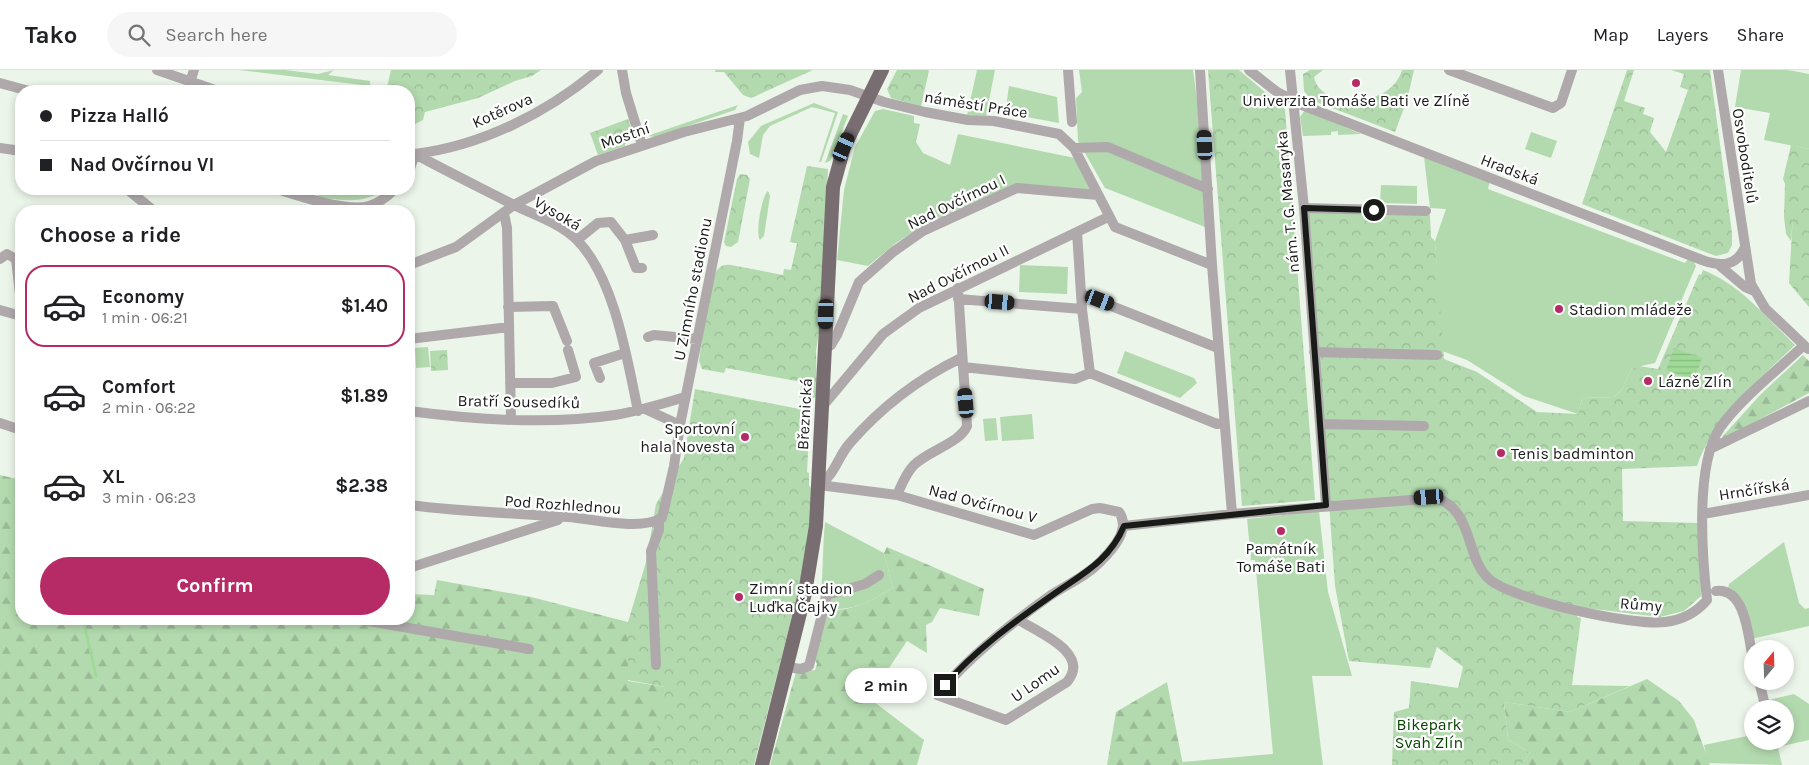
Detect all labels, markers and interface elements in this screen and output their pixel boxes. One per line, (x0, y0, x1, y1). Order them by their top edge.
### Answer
search box (107, 12, 457, 57)
text: Tako (25, 21, 77, 49)
icon: search (125, 21, 153, 49)
text: Search here (165, 24, 268, 46)
text: Map (1593, 24, 1629, 46)
text: Layers (1657, 24, 1709, 46)
text: Share (1737, 24, 1784, 46)
marker: Univerzita Tomáše Bati ve Zlíně (1350, 77, 1362, 89)
street label: náměstí Práce (923, 87, 1029, 122)
street label: Kotěrova (469, 89, 535, 132)
place label: Univerzita Tomáše Bati ve Zlíně (1242, 91, 1470, 110)
text: Pizza Halló (70, 105, 169, 127)
street label: Osvoboditelů (1729, 107, 1762, 205)
street label: Mostní (598, 118, 653, 153)
car (831, 130, 856, 164)
car (1196, 130, 1213, 160)
street label: nám. T. G. Masaryka (1272, 130, 1303, 274)
street label: Hradská (1478, 150, 1542, 189)
text: Nad Ovčírnou VI (70, 154, 214, 176)
street label: Nad Ovčírnou I (904, 170, 1008, 233)
street label: Vysoká (531, 192, 585, 235)
route start (1363, 199, 1385, 221)
street label: U Zimního stadionu (669, 216, 716, 362)
text: Choose a ride (40, 222, 181, 248)
street label: Nad Ovčírnou II (904, 240, 1012, 307)
icon: car (42, 284, 87, 329)
text: Economy (102, 286, 184, 308)
car (1083, 288, 1116, 312)
car (984, 293, 1015, 311)
text: $1.40 (341, 295, 388, 317)
car (817, 299, 834, 329)
place label: Stadion mládeže (1569, 300, 1692, 319)
marker: Stadion mládeže (1553, 303, 1565, 315)
text: 1 min · 06:21 (102, 308, 188, 327)
place label: Lázně Zlín (1658, 372, 1732, 391)
icon: car (42, 374, 87, 419)
marker: Lázně Zlín (1642, 375, 1654, 387)
text: Comfort (102, 376, 176, 398)
street label: Březnická (793, 378, 816, 450)
text: $1.89 (340, 385, 388, 407)
car (957, 387, 974, 419)
street label: Bratří Sousedíků (458, 391, 580, 412)
text: 2 min · 06:22 (102, 398, 196, 417)
place label: Sportovní hala Novesta (640, 419, 735, 456)
marker: Sportovní hala Novesta (739, 431, 751, 443)
place label: Tenis badminton (1511, 444, 1634, 463)
marker: Tenis badminton (1495, 447, 1507, 459)
icon: car (42, 464, 87, 509)
text: XL (102, 466, 124, 488)
text: $2.38 (335, 475, 388, 497)
street label: Hrnčířská (1717, 475, 1791, 504)
street label: Nad Ovčírnou V (927, 480, 1039, 527)
text: 3 min · 06:23 (102, 488, 196, 507)
car (1413, 488, 1444, 506)
street label: Pod Rozhlednou (504, 491, 622, 518)
marker: Památník Tomáše Bati (1275, 525, 1287, 537)
place label: Památník Tomáše Bati (1236, 539, 1326, 576)
button: Confirm (40, 557, 390, 615)
place label: Zimní stadion Luďka Čajky (749, 579, 852, 616)
marker: Zimní stadion Luďka Čajky (733, 591, 745, 603)
street label: Růmy (1619, 593, 1663, 616)
north arrow (1744, 640, 1794, 690)
map controls (1744, 640, 1794, 750)
street label: U Lomu (1007, 659, 1063, 706)
callout: 2 min (845, 668, 928, 702)
route end (934, 674, 956, 696)
text: 2 min (864, 676, 908, 695)
button: layers (1744, 700, 1794, 750)
park label: Bikepark Svah Zlín (1395, 715, 1463, 752)

